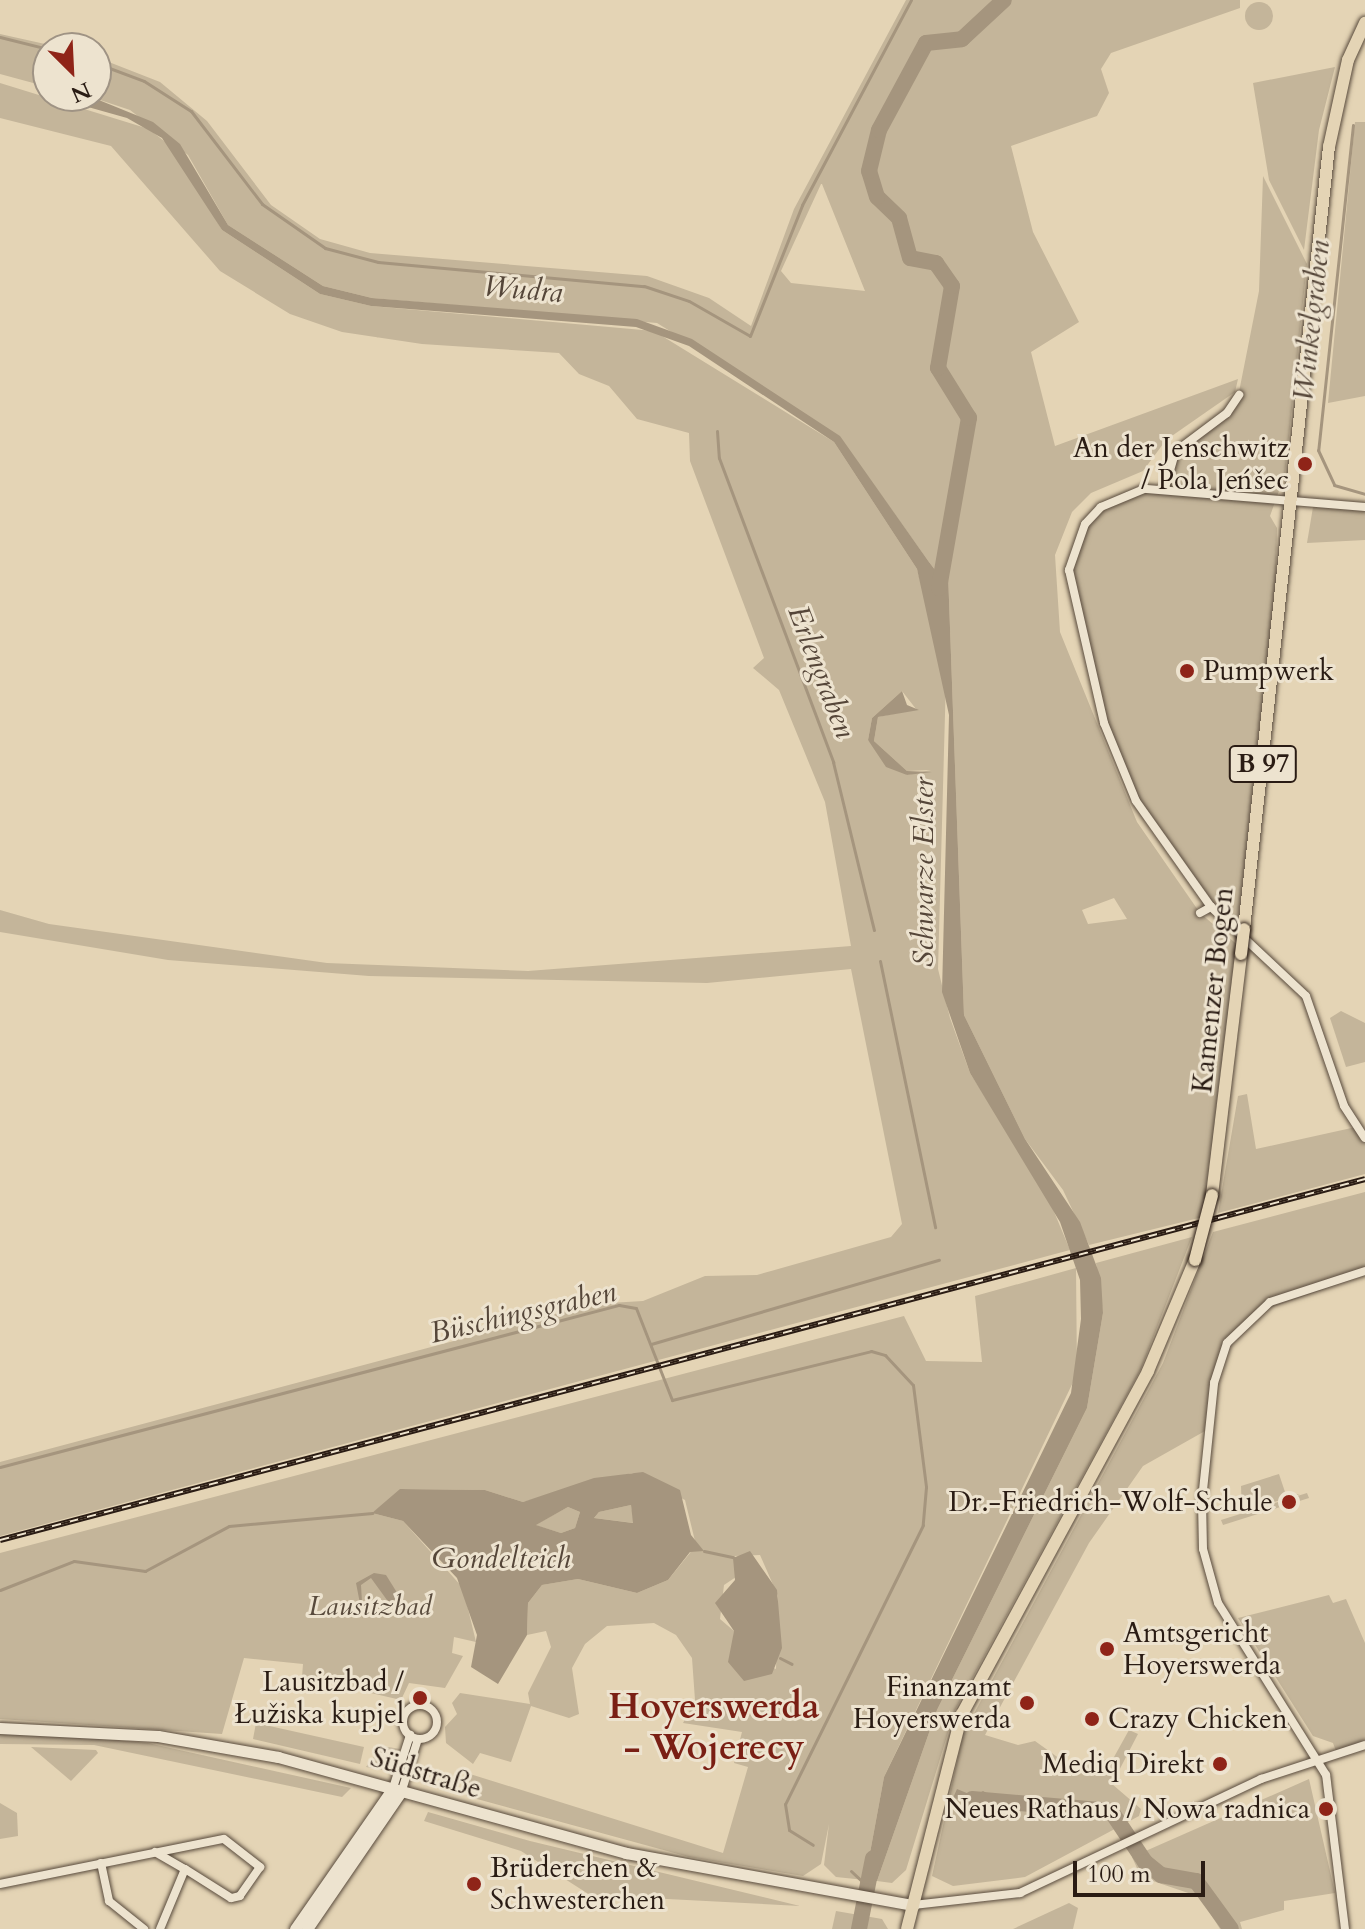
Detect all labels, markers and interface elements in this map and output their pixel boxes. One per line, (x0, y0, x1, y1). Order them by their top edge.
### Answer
north arrow (32, 32, 112, 112)
text: N (66, 75, 96, 110)
water label: Winkelgraben (1286, 238, 1338, 404)
water label: Wudra (482, 269, 564, 311)
place label: An der Jenschwitz / Pola Jeńšec (1073, 431, 1289, 497)
marker: An der Jenschwitz / Pola Jeńšec (1296, 455, 1314, 473)
water label: Erlengraben (779, 601, 863, 743)
place label: Pumpwerk (1203, 654, 1334, 688)
marker: Pumpwerk (1178, 662, 1196, 680)
road number: B 97 (1227, 742, 1299, 786)
water label: Schwarze Elster (906, 777, 942, 967)
street label: Kamenzer Bogen (1185, 885, 1241, 1095)
water label: Büschingsgraben (426, 1274, 620, 1352)
place label: Dr.-Friedrich-Wolf-Schule (949, 1485, 1273, 1519)
marker: Dr.-Friedrich-Wolf-Schule (1280, 1493, 1298, 1511)
water label: Gondelteich (431, 1541, 571, 1577)
park label: Lausitzbad (308, 1589, 432, 1623)
place label: Amtsgericht Hoyerswerda (1123, 1616, 1281, 1682)
marker: Amtsgericht Hoyerswerda (1098, 1640, 1116, 1658)
place label: Lausitzbad / Łužiska kupjel (234, 1665, 404, 1731)
place label: Finanzamt Hoyerswerda (853, 1670, 1011, 1736)
district label: Hoyerswerda - Wojerecy (608, 1684, 820, 1769)
marker: Lausitzbad / Łužiska kupjel (411, 1689, 429, 1707)
marker: Finanzamt Hoyerswerda (1018, 1694, 1036, 1712)
place label: Crazy Chicken (1108, 1702, 1288, 1736)
marker: Crazy Chicken (1083, 1710, 1101, 1728)
street label: Südstraße (366, 1740, 486, 1806)
place label: Mediq Direkt (1042, 1747, 1204, 1781)
marker: Mediq Direkt (1211, 1755, 1229, 1773)
place label: Neues Rathaus / Nowa radnica (945, 1792, 1310, 1826)
marker: Neues Rathaus / Nowa radnica (1317, 1800, 1335, 1818)
scale bar (1077, 1845, 1209, 1895)
place label: Brüderchen & Schwesterchen (490, 1851, 665, 1917)
text: 100 m (1087, 1858, 1151, 1891)
marker: Brüderchen & Schwesterchen (465, 1875, 483, 1893)

